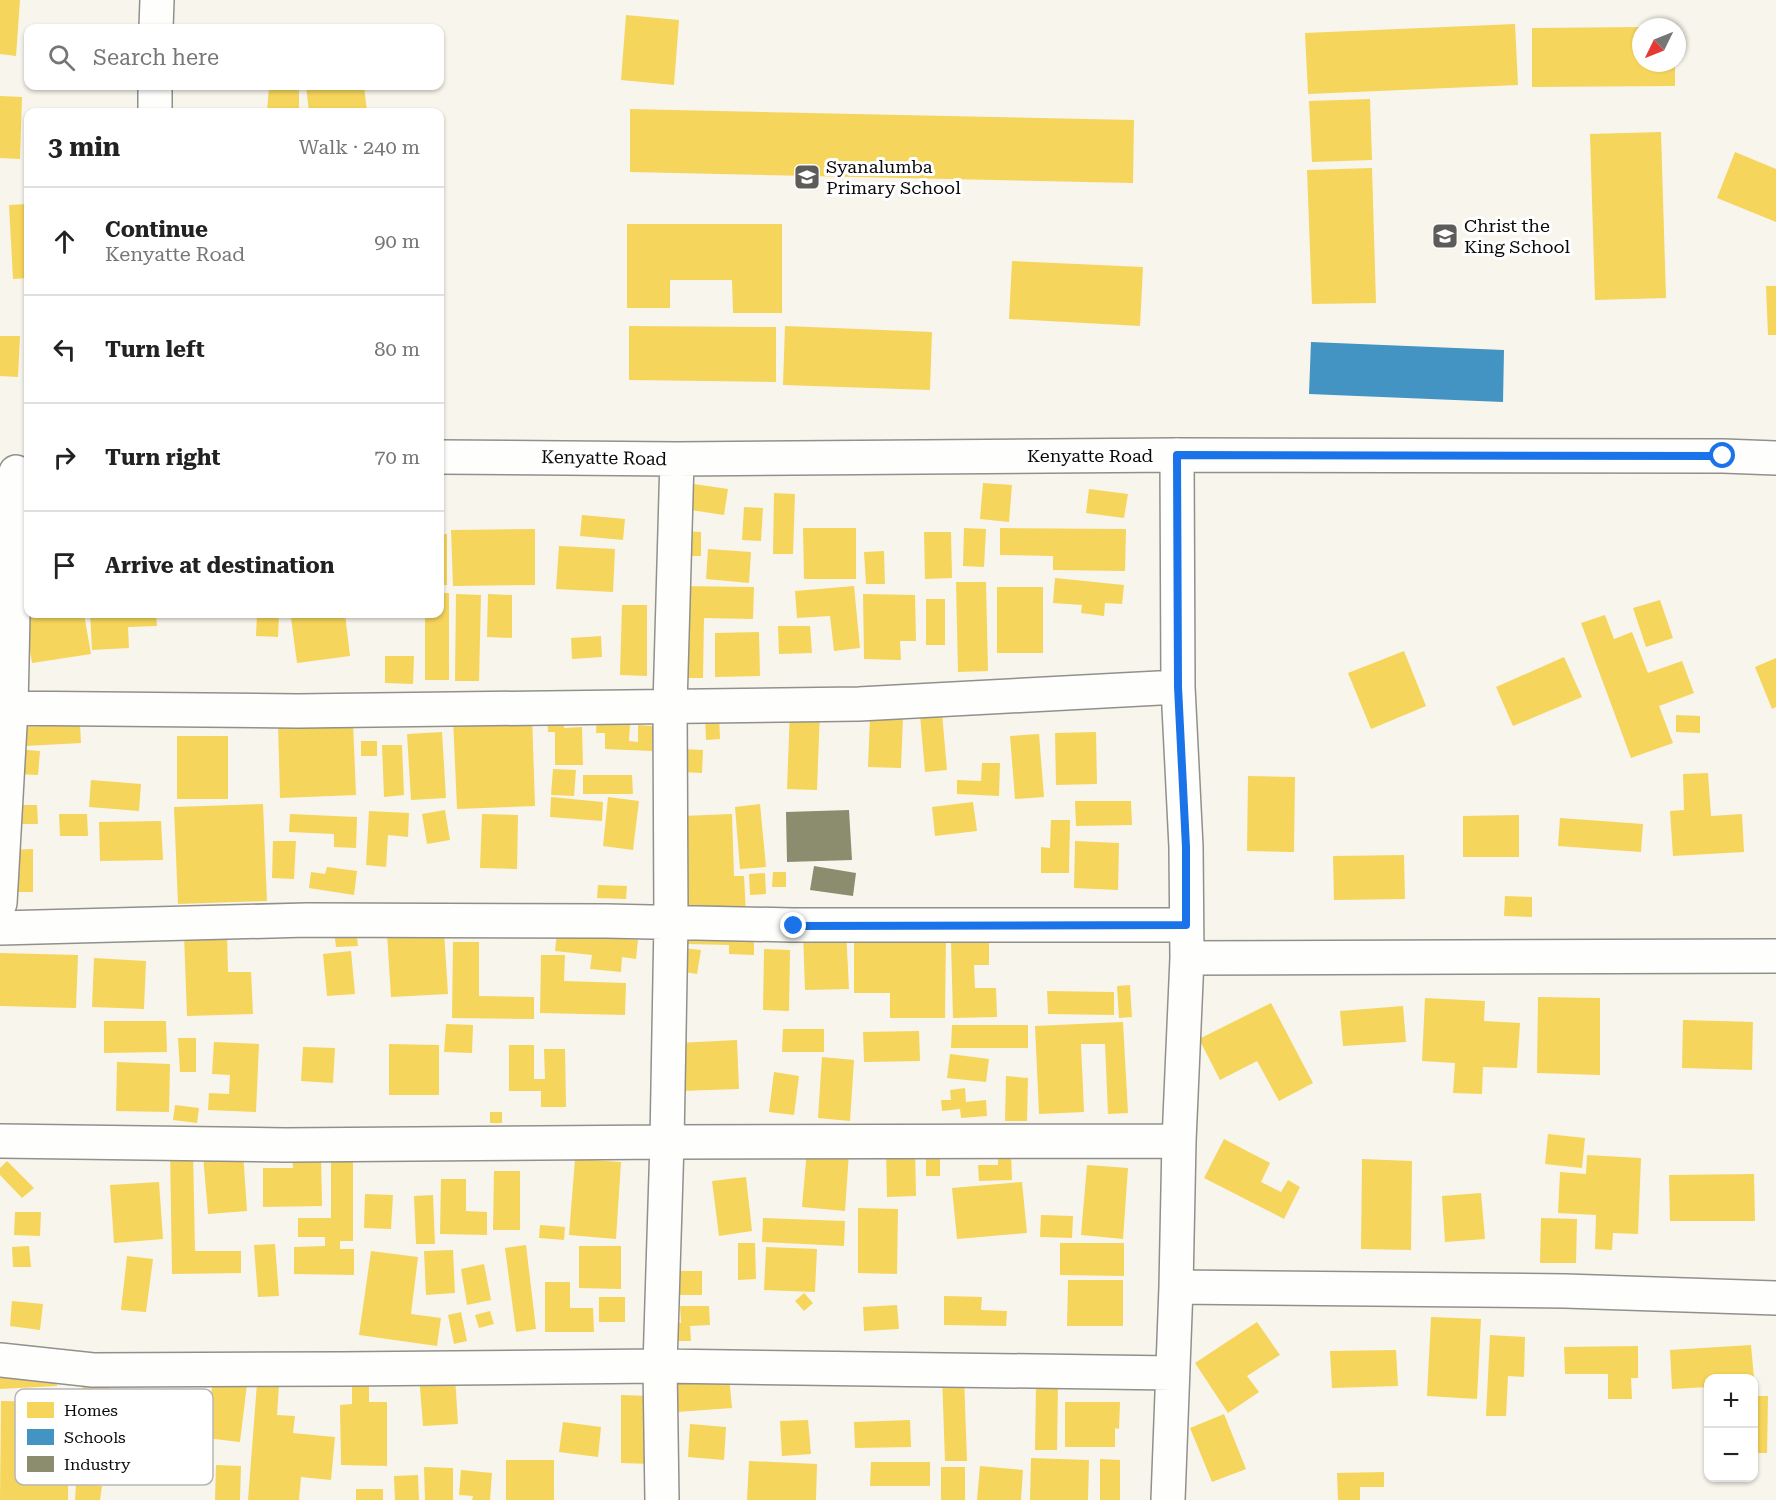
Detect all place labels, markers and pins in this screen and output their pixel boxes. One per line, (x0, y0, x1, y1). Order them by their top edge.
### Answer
place label: Syanalumba Primary School (826, 156, 961, 198)
school or university icon: Syanalumba Primary School (792, 162, 822, 192)
place label: Christ the King School (1464, 215, 1571, 257)
school or university icon: Christ the King School (1430, 221, 1460, 251)

